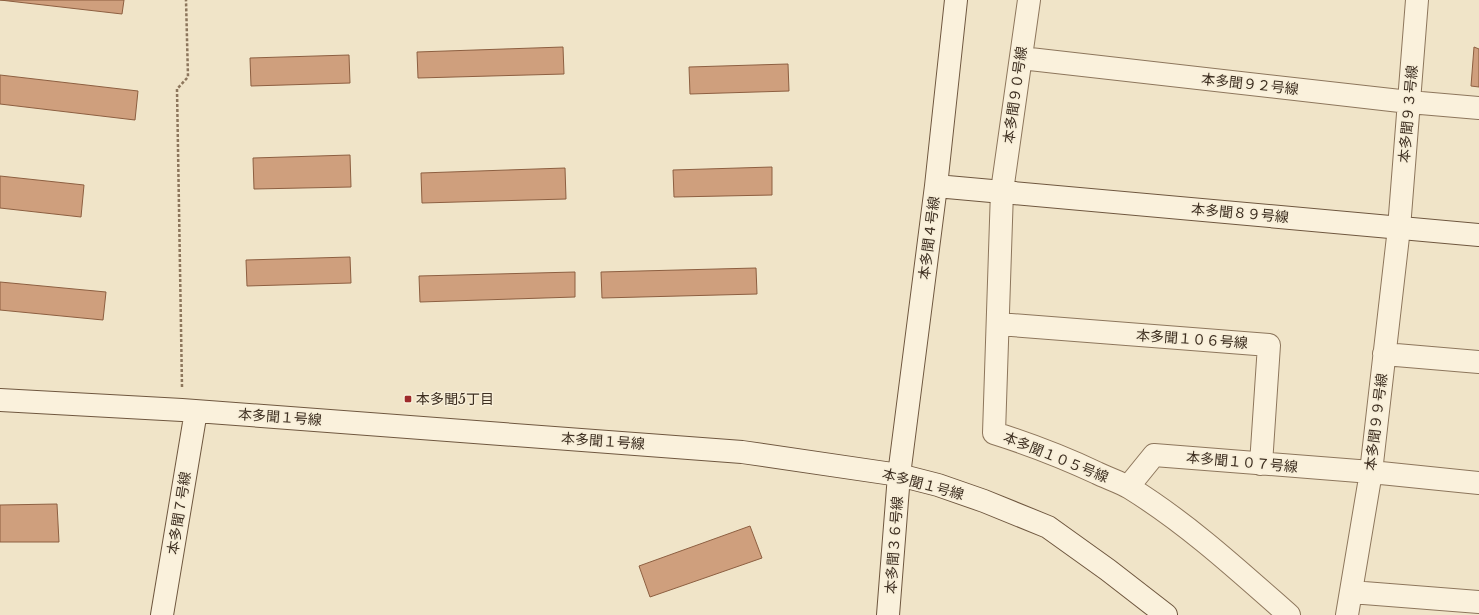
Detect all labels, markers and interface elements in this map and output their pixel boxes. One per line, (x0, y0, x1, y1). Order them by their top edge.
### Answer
street label: 本多聞９０号線 (999, 45, 1031, 145)
street label: 本多聞９３号線 (1395, 64, 1421, 164)
street label: 本多聞９２号線 (1200, 70, 1300, 98)
street label: 本多聞４号線 (915, 195, 943, 281)
street label: 本多聞８９号線 (1190, 200, 1290, 226)
street label: 本多聞１０６号線 (1136, 326, 1248, 352)
street label: 本多聞９９号線 (1361, 372, 1391, 472)
place label: 本多聞5丁目 (416, 390, 494, 408)
marker: 本多聞5丁目 (403, 394, 413, 404)
street label: 本多聞１号線 (237, 405, 323, 429)
street label: 本多聞１０５号線 (1001, 428, 1111, 486)
street label: 本多聞１号線 (560, 429, 646, 453)
street label: 本多聞１０７号線 (1185, 448, 1299, 476)
street label: 本多聞１号線 (880, 464, 966, 504)
street label: 本多聞７号線 (164, 470, 194, 556)
street label: 本多聞３６号線 (882, 495, 906, 595)

